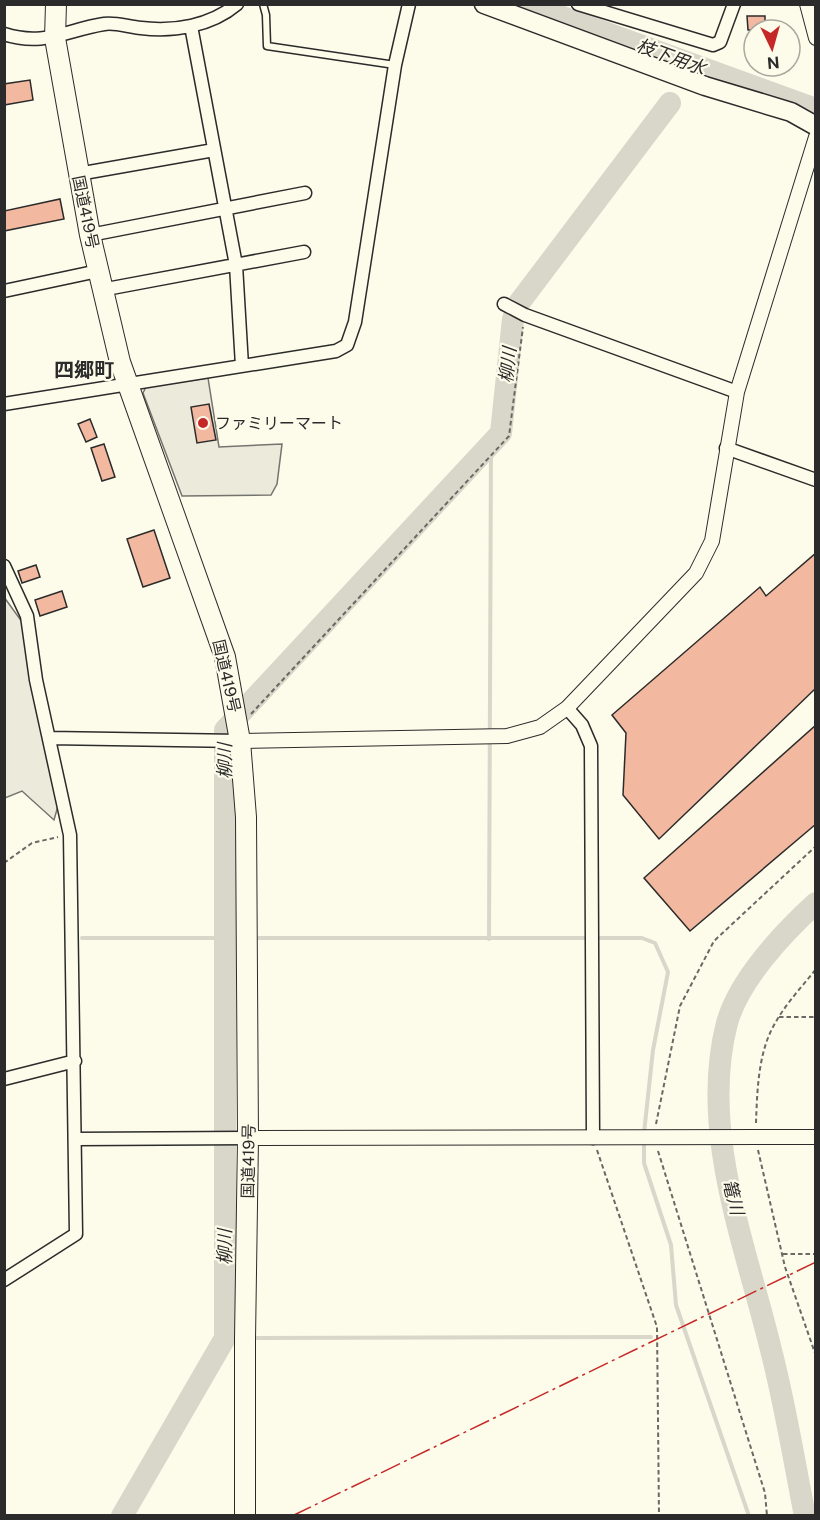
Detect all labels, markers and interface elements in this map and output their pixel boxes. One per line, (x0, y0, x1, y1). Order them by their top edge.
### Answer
north arrow (742, 18, 802, 78)
water label: 枝下用水 (634, 34, 710, 79)
text: N (766, 52, 780, 72)
street label: 国道419号 (68, 174, 103, 251)
water label: 柳川 (495, 344, 520, 384)
district label: 四郷町 (54, 358, 114, 382)
place label: ファミリーマート (215, 414, 343, 433)
marker: ファミリーマート (196, 416, 210, 430)
street label: 国道419号 (209, 638, 244, 715)
water label: 柳川 (214, 741, 235, 779)
street label: 国道419号 (238, 1124, 259, 1198)
water label: 篭川 (719, 1177, 749, 1219)
water label: 柳川 (214, 1227, 235, 1265)

